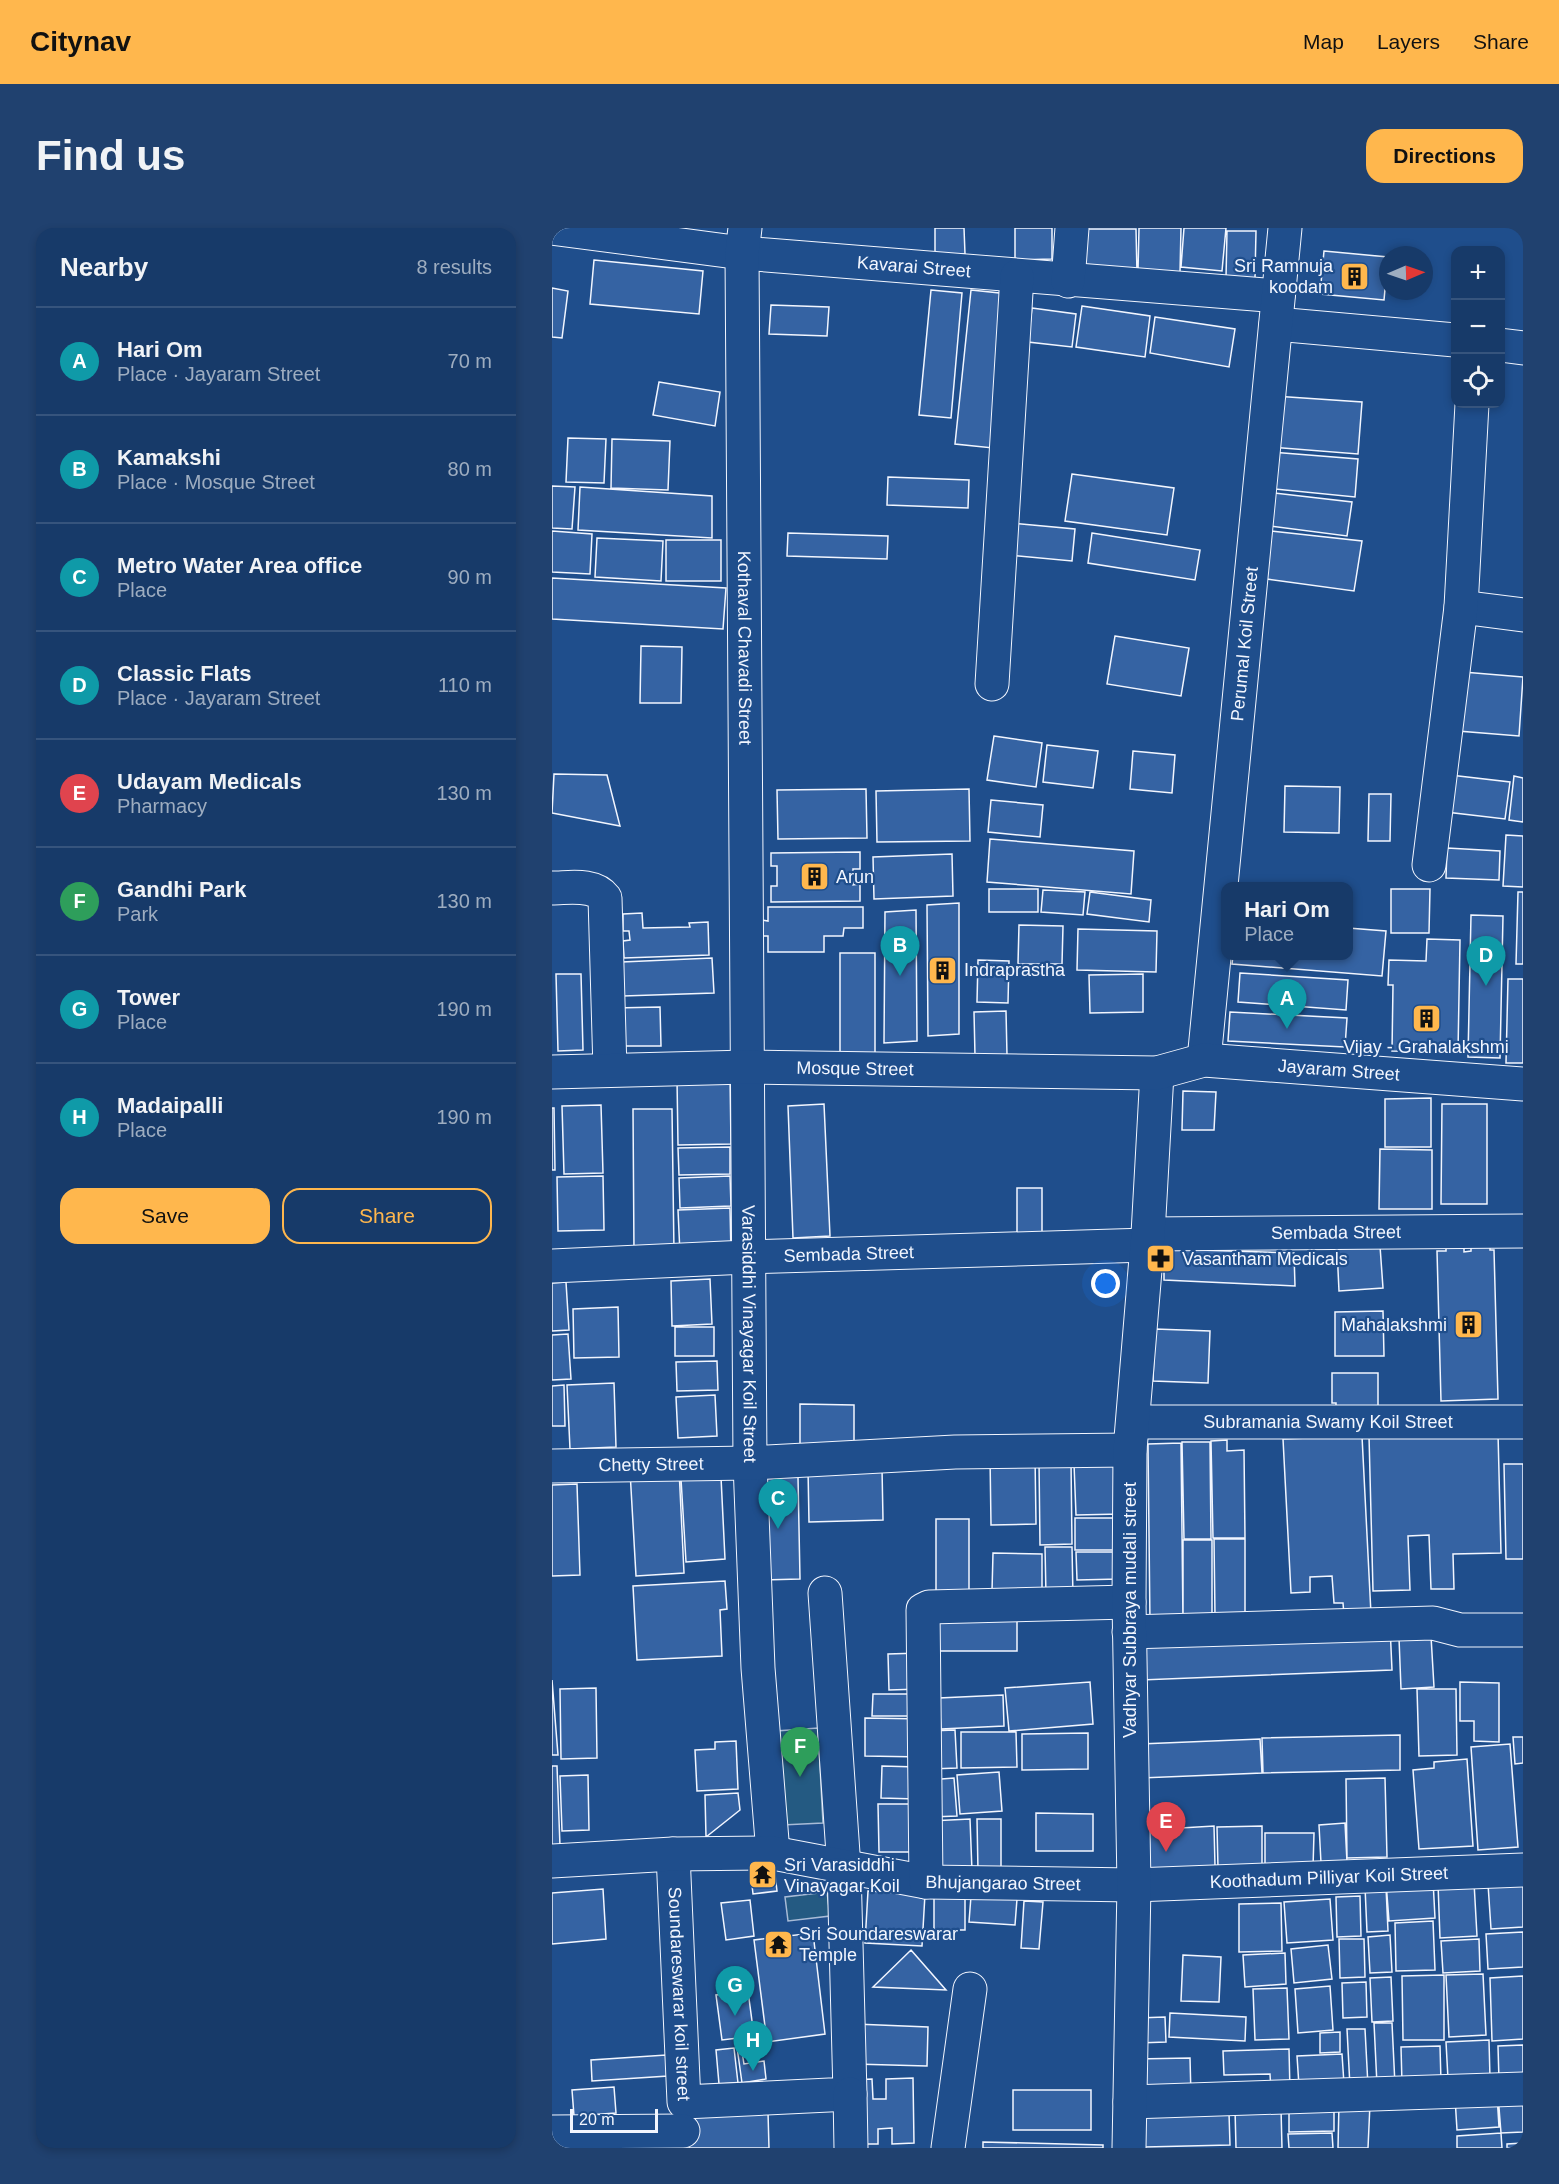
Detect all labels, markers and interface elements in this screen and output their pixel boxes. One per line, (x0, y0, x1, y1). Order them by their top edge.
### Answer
text: Citynav (30, 26, 131, 57)
text: Map (1303, 30, 1344, 53)
text: Layers (1377, 30, 1440, 53)
text: Share (1473, 30, 1529, 53)
button: Directions (1366, 129, 1523, 183)
text: Find us (36, 132, 185, 179)
north arrow (1379, 246, 1433, 300)
map controls (1451, 246, 1505, 408)
button: + (1451, 246, 1505, 300)
text: Nearby (60, 252, 148, 282)
street label: Kavarai Street (856, 252, 972, 281)
text: 8 results (416, 256, 492, 278)
place label: Sri Ramnuja koodam (1234, 256, 1334, 297)
building icon: Sri Ramnuja koodam (1338, 260, 1370, 292)
button: − (1451, 300, 1505, 354)
text: Hari Om (117, 337, 203, 362)
text: A (72, 350, 87, 372)
text: 70 m (448, 350, 492, 372)
button: locate (1451, 354, 1505, 408)
text: Place · Jayaram Street (117, 363, 320, 385)
text: Kamakshi (117, 445, 221, 470)
text: B (72, 458, 87, 480)
text: 80 m (448, 458, 492, 480)
text: Place · Mosque Street (117, 471, 315, 493)
street label: Kothaval Chavadi Street (734, 551, 755, 745)
text: Metro Water Area office (117, 553, 362, 578)
text: C (72, 566, 87, 588)
text: 90 m (448, 566, 492, 588)
street label: Perumal Koil Street (1227, 566, 1262, 722)
text: Place (117, 579, 167, 601)
text: Classic Flats (117, 661, 252, 686)
text: D (72, 674, 87, 696)
text: 110 m (438, 674, 492, 696)
text: Place · Jayaram Street (117, 687, 320, 709)
text: Udayam Medicals (117, 769, 302, 794)
text: E (73, 782, 86, 804)
text: 130 m (436, 782, 492, 804)
text: Pharmacy (117, 795, 207, 817)
building icon: Arun (799, 861, 831, 893)
place label: Arun (836, 867, 874, 887)
text: Gandhi Park (117, 877, 247, 902)
popup (1221, 882, 1353, 960)
text: F (73, 890, 86, 912)
text: 130 m (436, 890, 492, 912)
text: Hari Om (1244, 897, 1330, 922)
text: Park (117, 903, 158, 925)
text: Place (1244, 923, 1294, 945)
pin: B (880, 926, 920, 976)
pin: D (1466, 936, 1506, 986)
building icon: Indraprastha (927, 954, 959, 986)
place label: Indraprastha (964, 960, 1066, 980)
pin: A (1268, 980, 1306, 1029)
text: Tower (117, 985, 180, 1010)
text: G (72, 998, 87, 1020)
text: 190 m (436, 998, 492, 1020)
building icon: Vijay - Grahalakshmi (1410, 1002, 1442, 1034)
text: Place (117, 1011, 167, 1033)
place label: Vijay - Grahalakshmi (1343, 1037, 1509, 1057)
street label: Jayaram Street (1277, 1056, 1400, 1085)
street label: Mosque Street (796, 1058, 914, 1079)
text: Madaipalli (117, 1093, 223, 1118)
text: H (72, 1106, 87, 1128)
text: 190 m (436, 1106, 492, 1128)
text: Place (117, 1119, 167, 1141)
button: Save (60, 1188, 270, 1244)
button: Share (282, 1188, 492, 1244)
street label: Varasiddhi Vinayagar Koil Street (738, 1205, 760, 1463)
street label: Sembada Street (1271, 1222, 1401, 1243)
street label: Sembada Street (783, 1242, 914, 1266)
pharmacy icon: Vasantham Medicals (1145, 1243, 1177, 1275)
place label: Vasantham Medicals (1182, 1249, 1348, 1269)
your location (1091, 1269, 1120, 1298)
building icon: Mahalakshmi (1452, 1309, 1484, 1341)
place label: Mahalakshmi (1341, 1315, 1447, 1335)
street label: Subramania Swamy Koil Street (1203, 1412, 1453, 1432)
street label: Chetty Street (598, 1454, 704, 1475)
pin: C (758, 1480, 798, 1529)
street label: Vadhyar Subbraya mudali street (1120, 1482, 1140, 1738)
pin: F (780, 1728, 820, 1777)
pin: E (1146, 1802, 1186, 1852)
place label: Sri Varasiddhi Vinayagar Koil (784, 1855, 900, 1896)
temple icon: Sri Varasiddhi Vinayagar Koil (747, 1859, 779, 1891)
street label: Koothadum Pilliyar Koil Street (1209, 1863, 1448, 1892)
street label: Bhujangarao Street (925, 1872, 1081, 1894)
street label: Soundareswarar koil street (664, 1886, 694, 2101)
place label: Sri Soundareswarar Temple (799, 1924, 958, 1965)
temple icon: Sri Soundareswarar Temple (762, 1928, 794, 1960)
pin: G (716, 1966, 754, 2016)
pin: H (734, 2022, 772, 2071)
scale bar (570, 2106, 658, 2134)
text: 20 m (579, 2111, 615, 2128)

